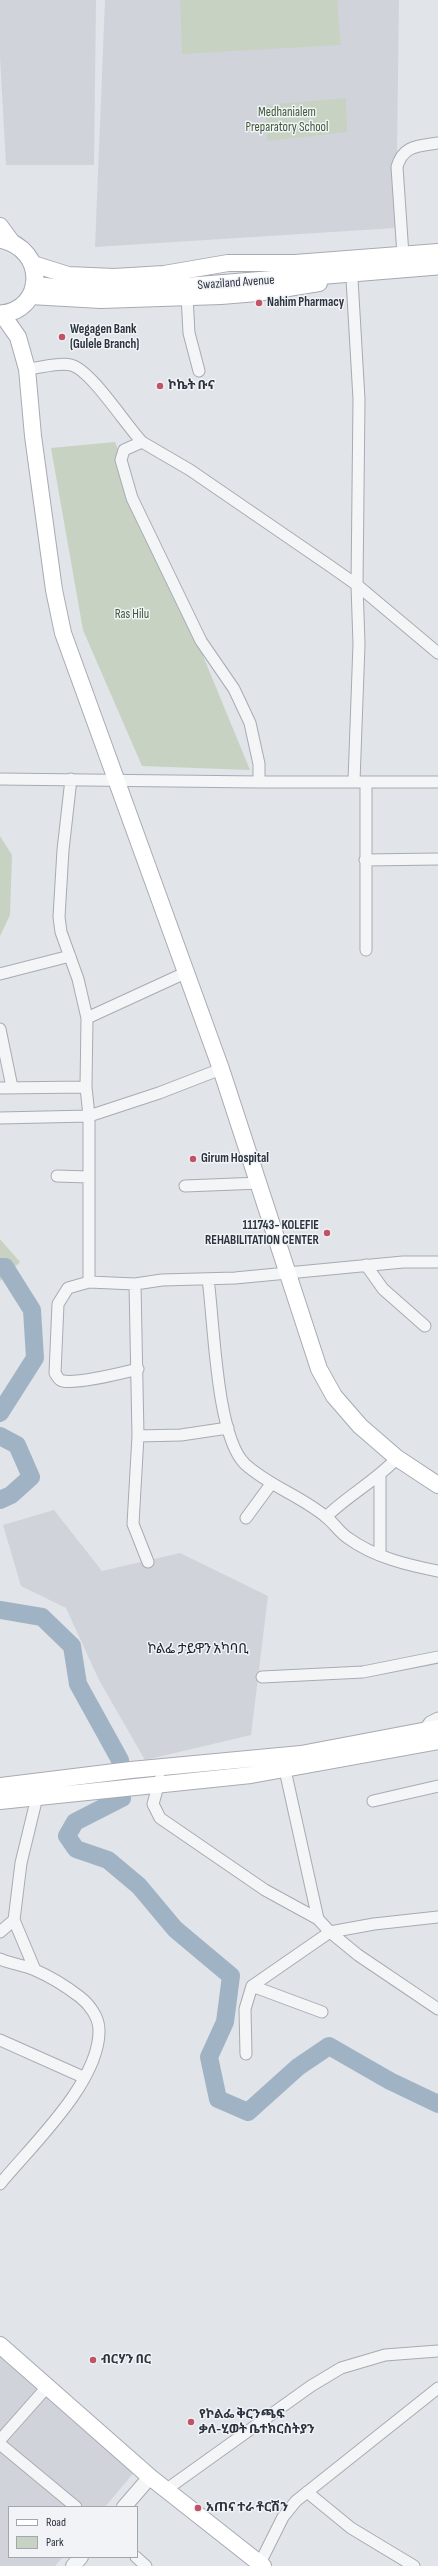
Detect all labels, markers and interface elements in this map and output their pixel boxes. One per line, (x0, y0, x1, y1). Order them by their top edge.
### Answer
park label: Medhanialem Preparatory School (246, 105, 328, 136)
street label: Swaziland Avenue (197, 273, 275, 293)
place label: Nahim Pharmacy (267, 295, 344, 311)
marker: Nahim Pharmacy (254, 298, 264, 308)
place label: Wegagen Bank (Gulele Branch) (70, 322, 139, 353)
marker: Wegagen Bank (Gulele Branch) (57, 332, 67, 342)
place label: ኮኬት ቡና (168, 378, 215, 394)
marker: ኮኬት ቡና (155, 381, 165, 391)
park label: Ras Hilu (115, 607, 149, 623)
place label: Girum Hospital (201, 1151, 269, 1167)
marker: Girum Hospital (188, 1154, 198, 1164)
place label: 111743- KOLEFIE REHABILITATION CENTER (205, 1218, 319, 1249)
marker: 111743- KOLEFIE REHABILITATION CENTER (322, 1228, 332, 1238)
district label: ኮልፌ ታይዋን አካባቢ (147, 1641, 249, 1657)
place label: ብርሃን በር (101, 2352, 151, 2368)
marker: ብርሃን በር (88, 2355, 98, 2365)
place label: የኮልፌ ቅርንጫፍ ቃለ-ሂወት ቤተክርስትያን (199, 2407, 315, 2438)
marker: የኮልፌ ቅርንጫፍ ቃለ-ሂወት ቤተክርስትያን (186, 2417, 196, 2427)
place label: አጠና ተራ ቶርሽን (206, 2500, 288, 2516)
marker: አጠና ተራ ቶርሽን (193, 2503, 203, 2513)
legend (8, 2506, 138, 2558)
text: Road (46, 2515, 66, 2530)
text: Park (46, 2535, 64, 2550)

